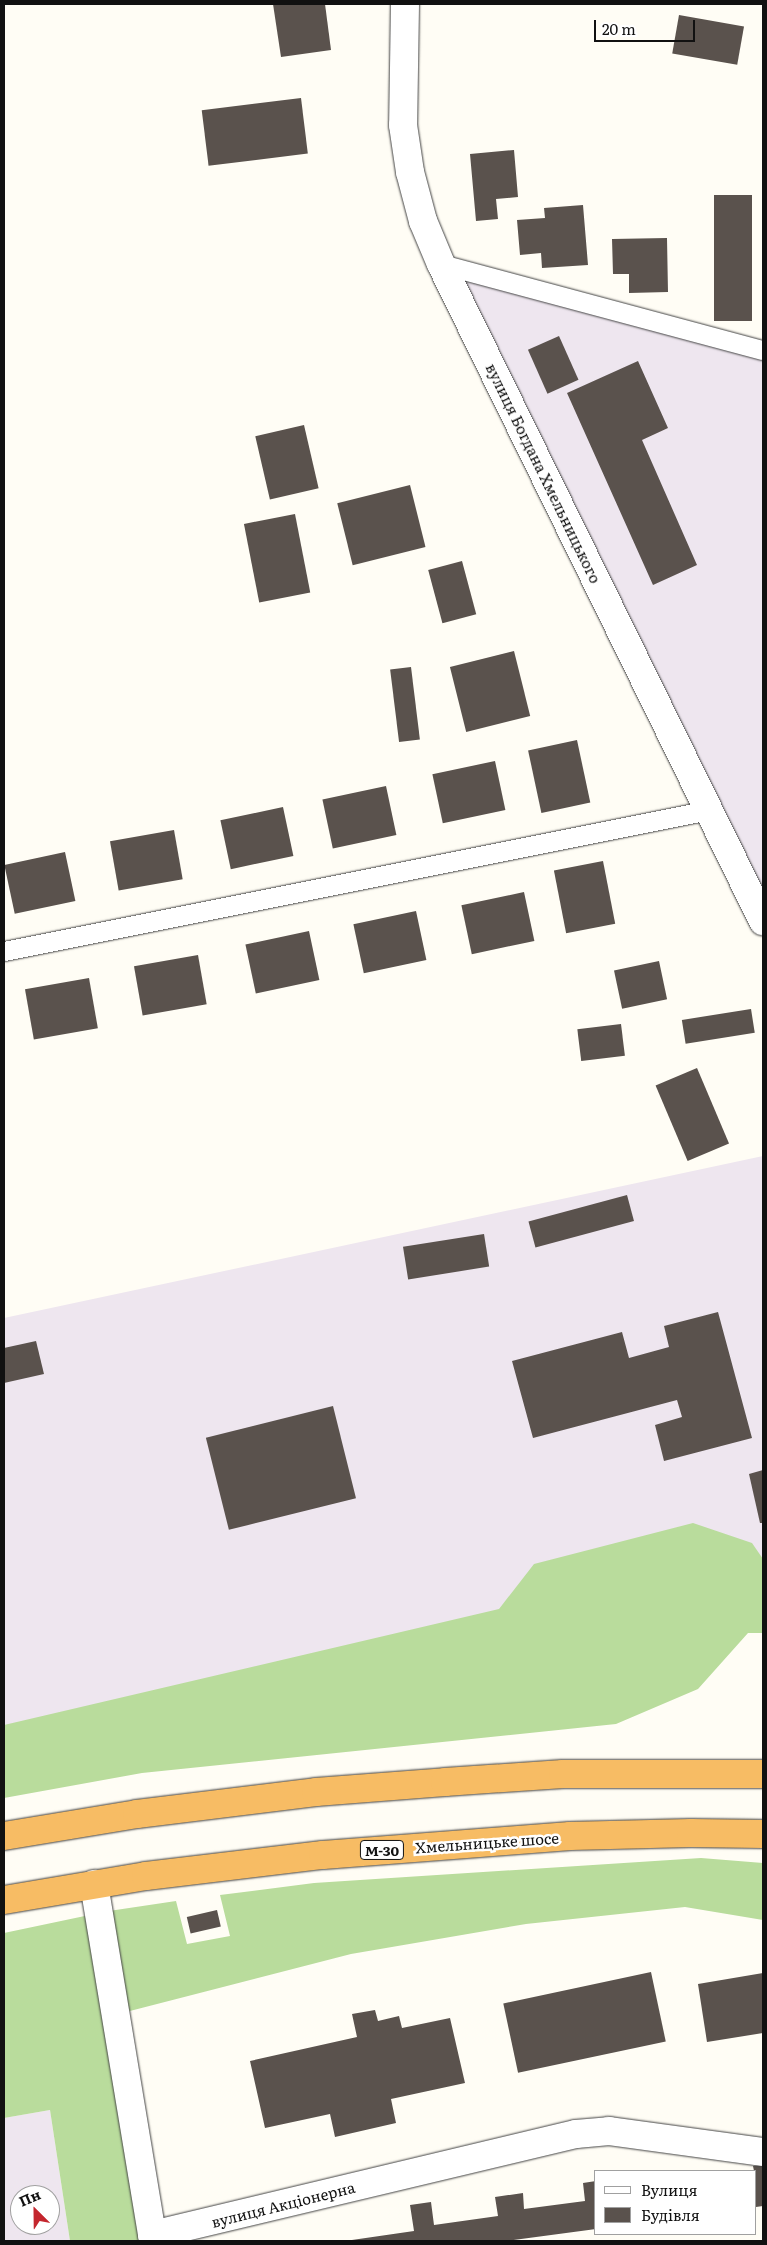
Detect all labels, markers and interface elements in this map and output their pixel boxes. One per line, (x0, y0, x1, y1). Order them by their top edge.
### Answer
scale bar (597, 10, 698, 42)
text: 20 m (602, 17, 636, 40)
street label: вулиця Богдана Хмельницького (483, 360, 605, 586)
street label: Хмельницьке шосе (415, 1828, 559, 1856)
road number: М-30 (360, 1838, 404, 1862)
legend (594, 2170, 757, 2235)
street label: вулиця Акціонерна (209, 2177, 357, 2231)
text: Вулиця (641, 2178, 698, 2201)
text: Пн (16, 2184, 43, 2211)
north arrow (10, 2185, 60, 2235)
text: Будівля (641, 2203, 700, 2226)

